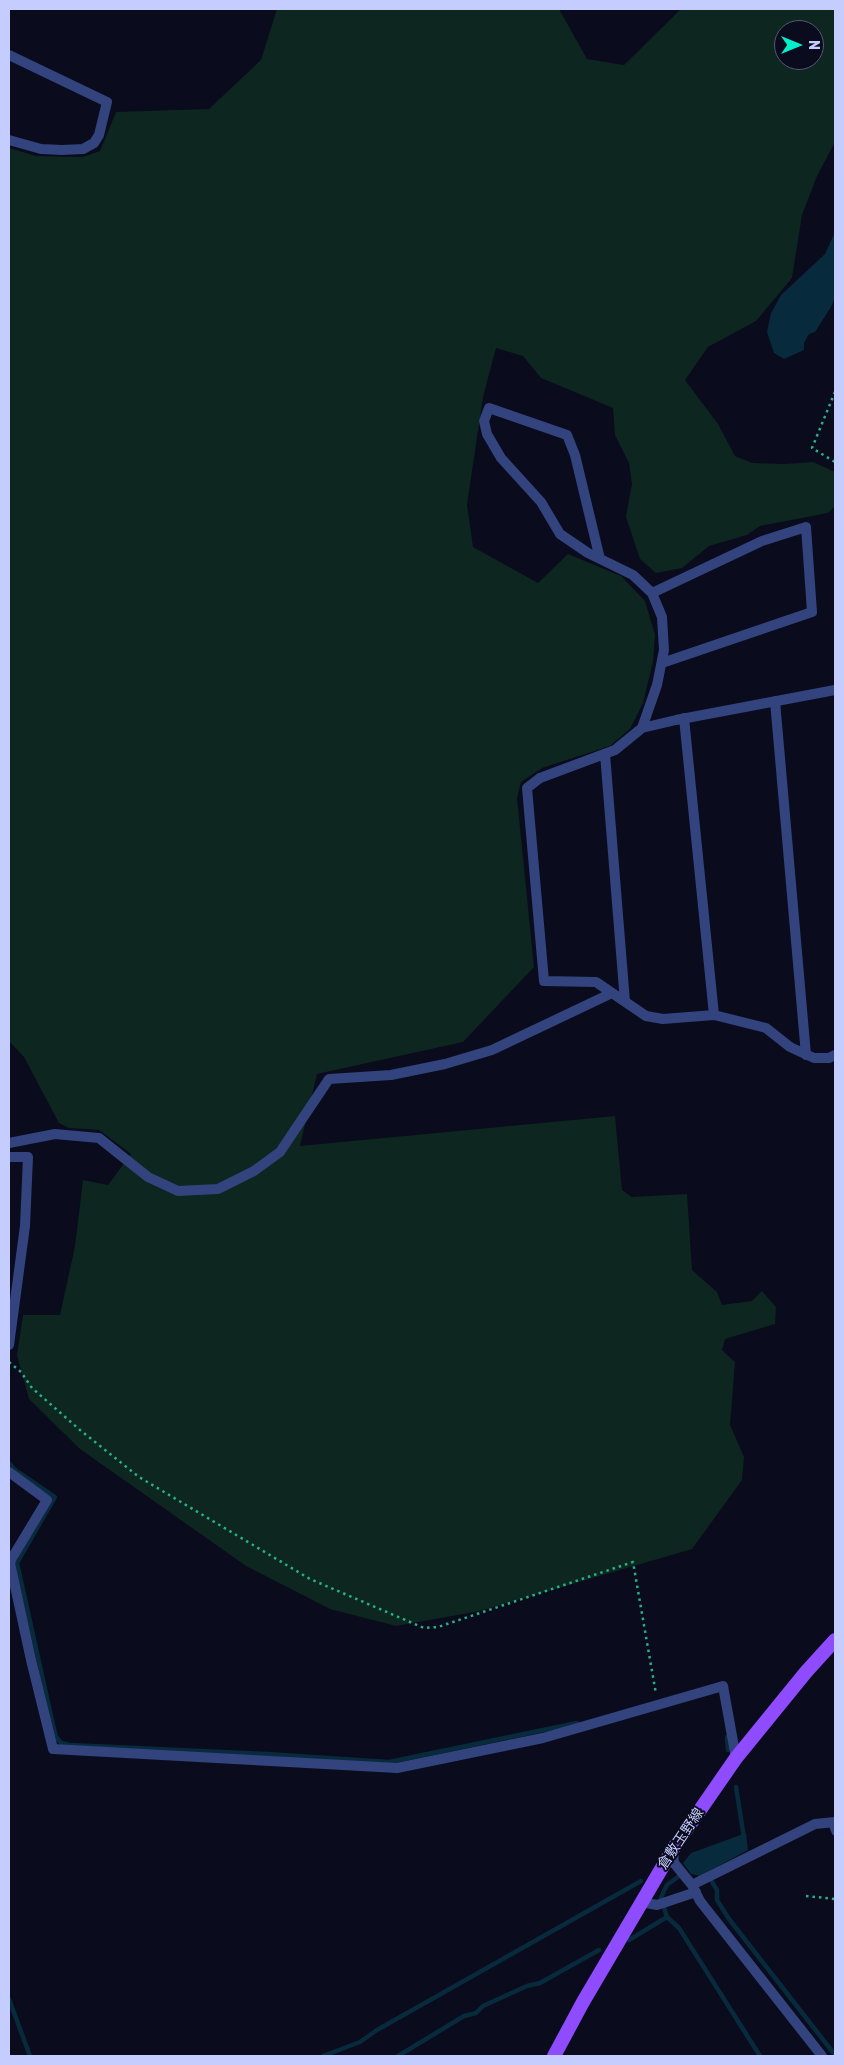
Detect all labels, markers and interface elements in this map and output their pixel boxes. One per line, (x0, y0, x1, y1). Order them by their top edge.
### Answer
north arrow (774, 20, 824, 70)
text: N (805, 40, 822, 50)
street label: 倉敷玉野線 (654, 1805, 708, 1873)

